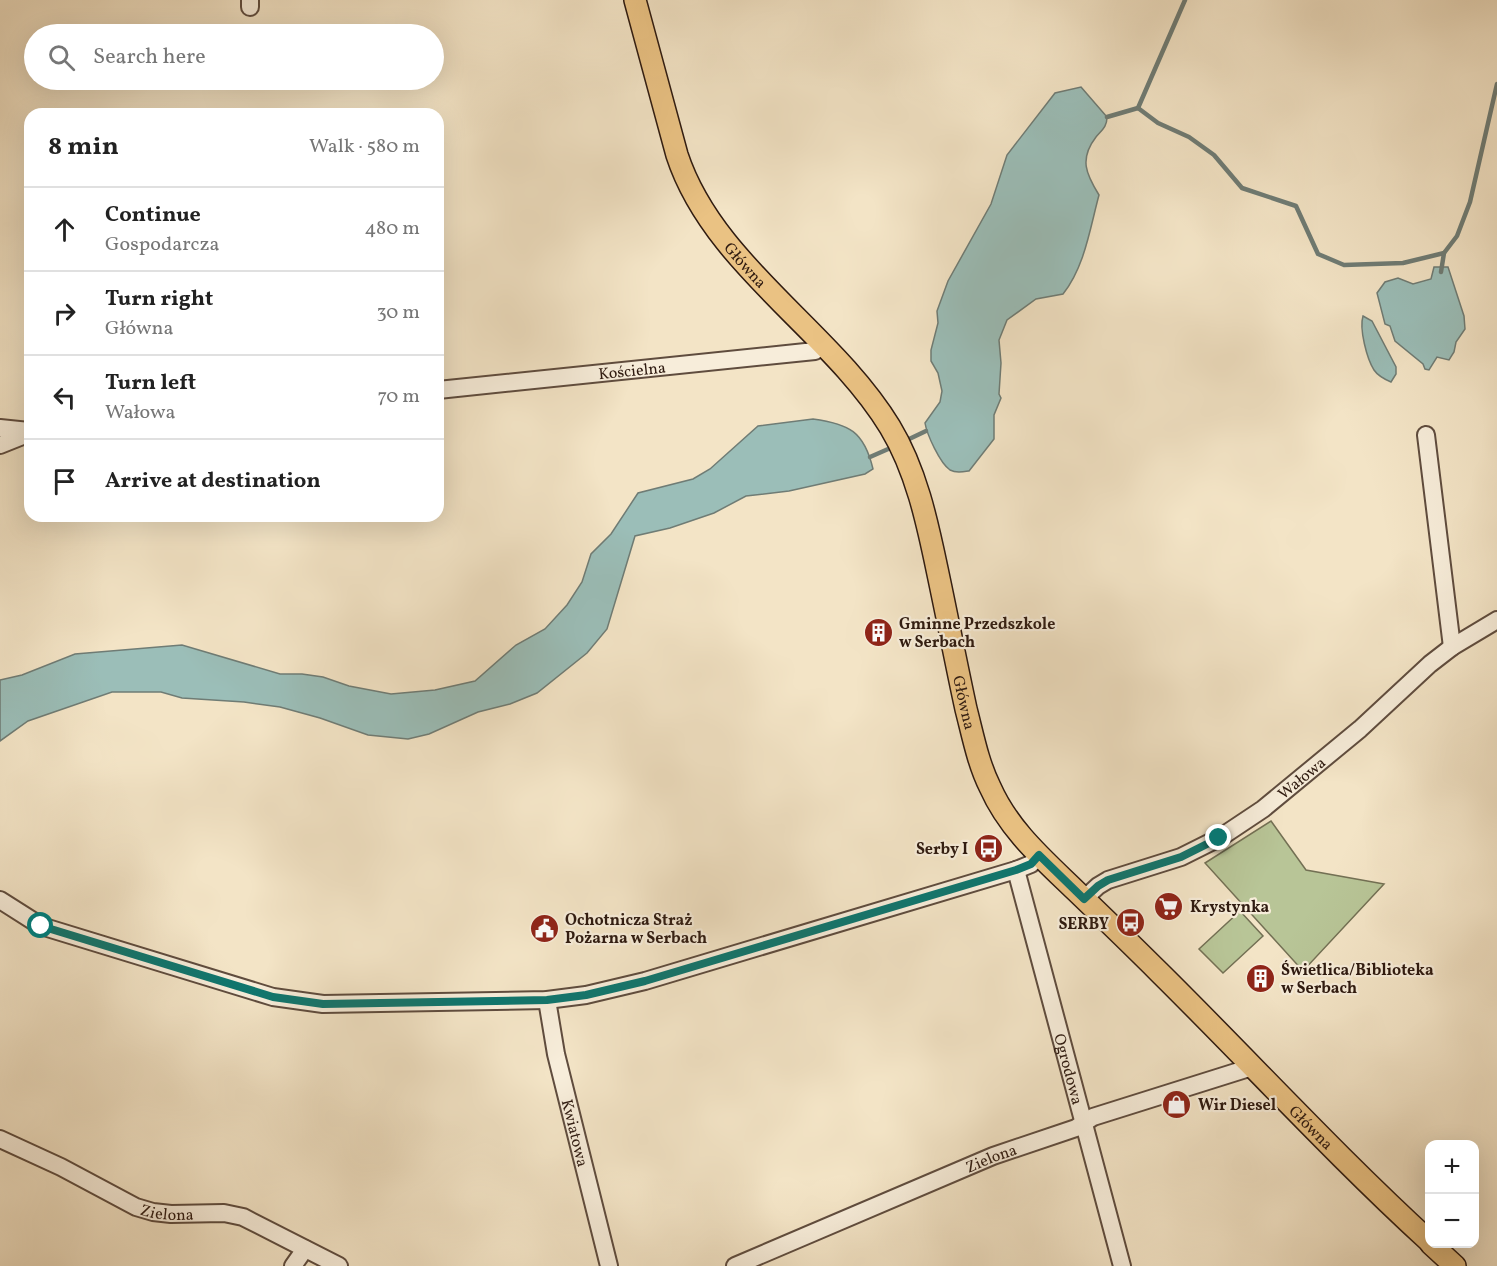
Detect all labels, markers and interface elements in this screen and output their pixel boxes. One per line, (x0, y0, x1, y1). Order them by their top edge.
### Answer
search box (24, 24, 444, 90)
icon: search (45, 41, 78, 74)
text: Search here (93, 42, 206, 73)
text: 8 min (48, 129, 119, 165)
text: Walk · 580 m (309, 133, 420, 161)
text: Continue (105, 200, 201, 231)
icon: ahead (48, 213, 81, 246)
text: 480 m (365, 215, 420, 243)
text: Gospodarcza (105, 231, 219, 259)
street label: Główna (718, 238, 771, 294)
text: Turn right (105, 284, 213, 315)
icon: right (48, 297, 81, 330)
text: 30 m (376, 299, 420, 327)
text: Główna (105, 315, 173, 343)
street label: Kościelna (597, 358, 667, 386)
text: Turn left (105, 368, 196, 399)
icon: left (48, 381, 81, 414)
text: 70 m (377, 383, 420, 411)
text: Wałowa (105, 399, 175, 427)
icon: arrive (48, 465, 81, 498)
text: Arrive at destination (105, 466, 321, 497)
place label: Gminne Przedszkole w Serbach (899, 614, 1055, 654)
building icon: Gminne Przedszkole w Serbach (862, 616, 894, 648)
street label: Główna (946, 674, 980, 732)
street label: Wałowa (1274, 753, 1331, 805)
route end (1205, 824, 1231, 850)
bus stop icon: Serby I (973, 832, 1005, 864)
place label: Serby I (916, 839, 968, 861)
supermarket icon: Krystynka (1153, 890, 1185, 922)
place label: Krystynka (1190, 897, 1270, 919)
bus stop icon: SERBY (1114, 907, 1146, 939)
place label: Ochotnicza Straż Pożarna w Serbach (565, 910, 707, 950)
route start (27, 912, 53, 938)
public building icon: Ochotnicza Straż Pożarna w Serbach (528, 912, 560, 944)
place label: SERBY (1058, 914, 1109, 936)
place label: Świetlica/Biblioteka w Serbach (1281, 960, 1434, 1000)
building icon: Świetlica/Biblioteka w Serbach (1244, 962, 1276, 994)
street label: Ogrodowa (1047, 1031, 1087, 1108)
shop icon: Wir Diesel (1161, 1088, 1193, 1120)
place label: Wir Diesel (1198, 1095, 1277, 1117)
street label: Kwiatowa (555, 1097, 593, 1169)
street label: Główna (1283, 1101, 1337, 1156)
street label: Zielona (963, 1140, 1020, 1179)
map controls (1425, 1140, 1479, 1248)
button: + (1425, 1140, 1479, 1194)
button: − (1425, 1194, 1479, 1248)
street label: Zielona (137, 1200, 194, 1227)

